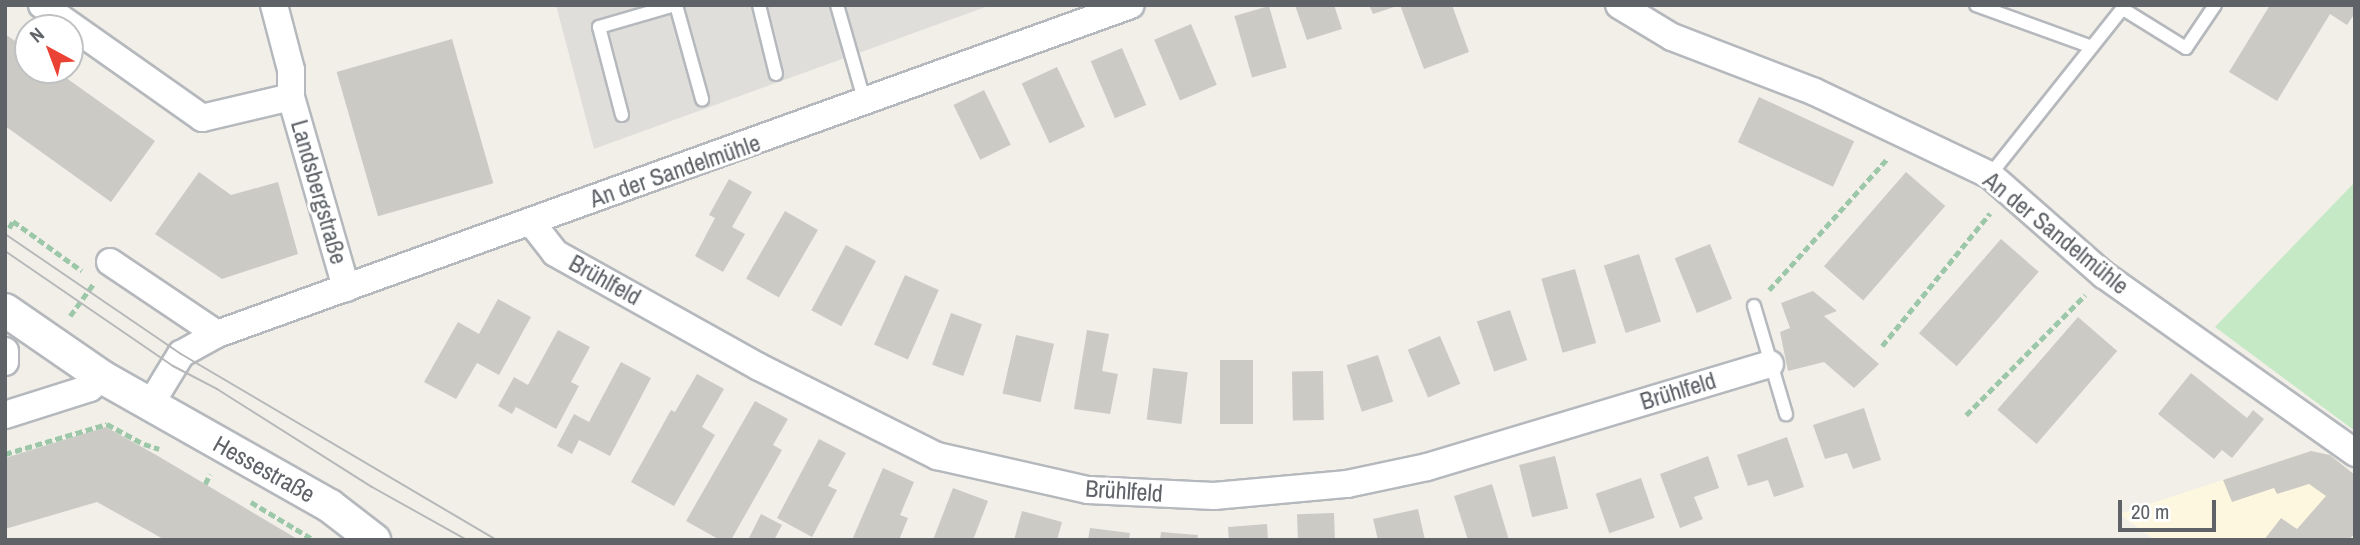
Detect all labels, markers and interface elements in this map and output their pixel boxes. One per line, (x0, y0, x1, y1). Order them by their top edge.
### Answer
north arrow (14, 14, 84, 84)
text: N (24, 21, 49, 48)
street label: Landsbergstraße (285, 117, 353, 267)
street label: An der Sandelmühle (586, 128, 764, 214)
street label: An der Sandelmühle (1978, 166, 2134, 300)
street label: Brühlfeld (564, 249, 646, 311)
street label: Brühlfeld (1637, 366, 1719, 416)
street label: Hessestraße (208, 429, 320, 509)
street label: Brühlfeld (1084, 474, 1164, 508)
scale bar (2122, 486, 2220, 530)
text: 20 m (2131, 497, 2169, 526)

